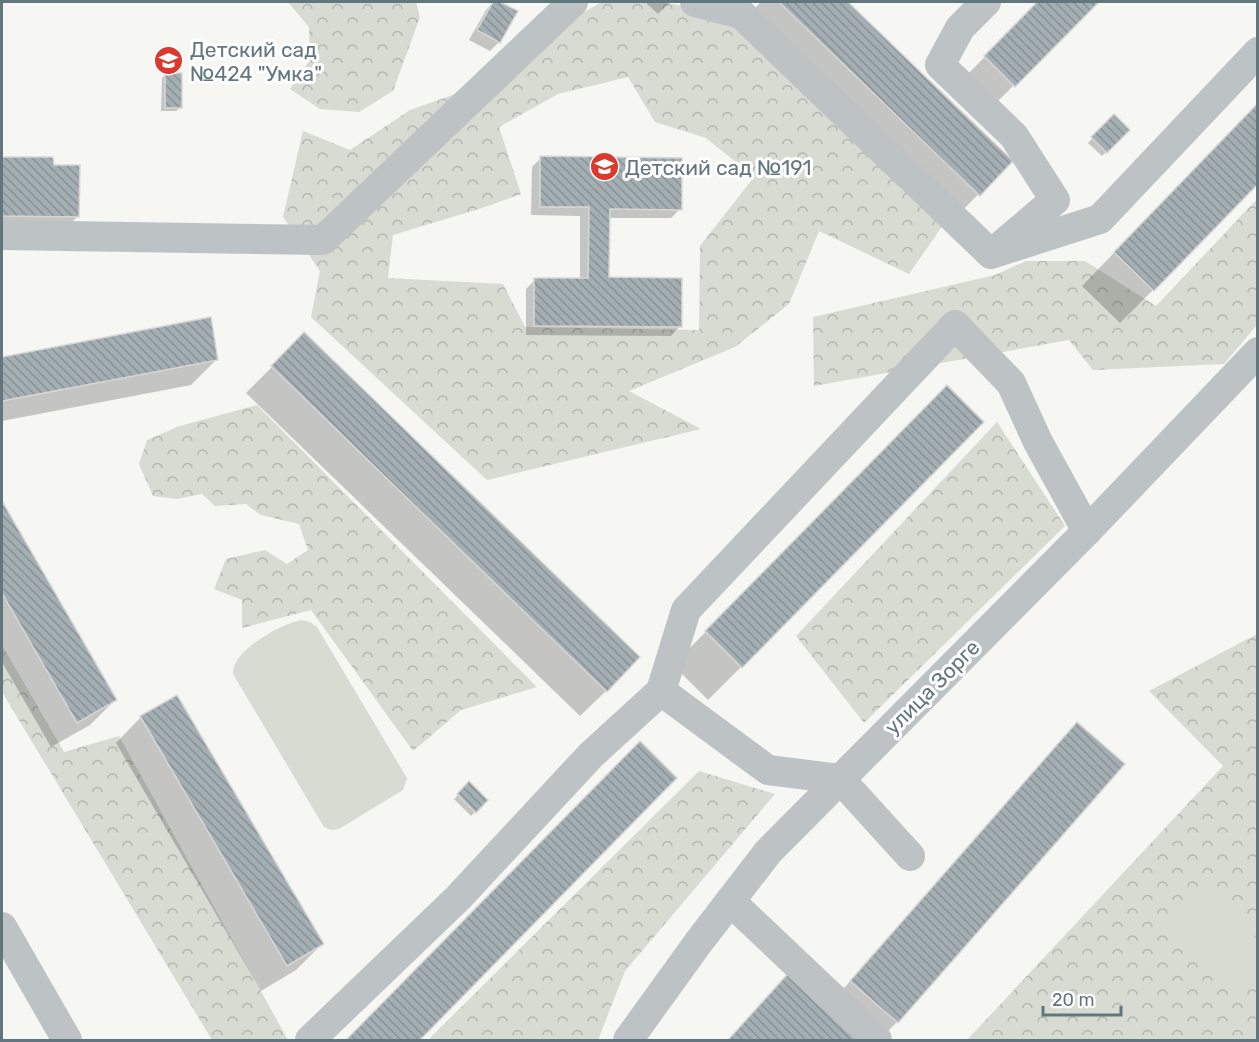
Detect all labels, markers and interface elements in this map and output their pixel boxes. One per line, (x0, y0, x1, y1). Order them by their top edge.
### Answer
place label: Детский сад №424 "Умка" (190, 37, 322, 86)
school or university icon: Детский сад №424 "Умка" (153, 45, 185, 77)
school or university icon: Детский сад №191 (588, 151, 620, 183)
place label: Детский сад №191 (625, 155, 812, 180)
street label: улица Зорге (879, 634, 985, 740)
scale bar (1043, 979, 1121, 1017)
text: 20 m (1052, 989, 1094, 1011)

